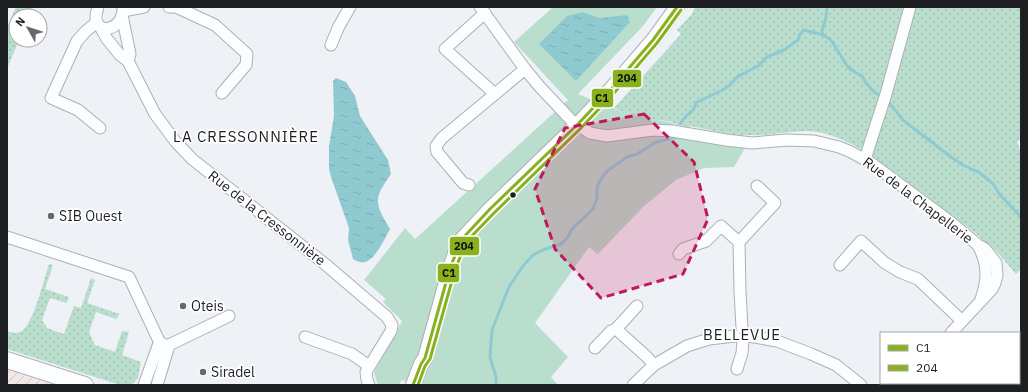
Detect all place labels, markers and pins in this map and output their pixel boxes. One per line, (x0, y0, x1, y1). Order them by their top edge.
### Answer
unlabelled marker (508, 190, 518, 200)
place label: SIB Ouest (59, 207, 122, 225)
marker: SIB Ouest (46, 211, 56, 221)
place label: Oteis (191, 297, 224, 315)
marker: Oteis (178, 301, 188, 311)
place label: Siradel (211, 363, 255, 381)
marker: Siradel (198, 367, 208, 377)

